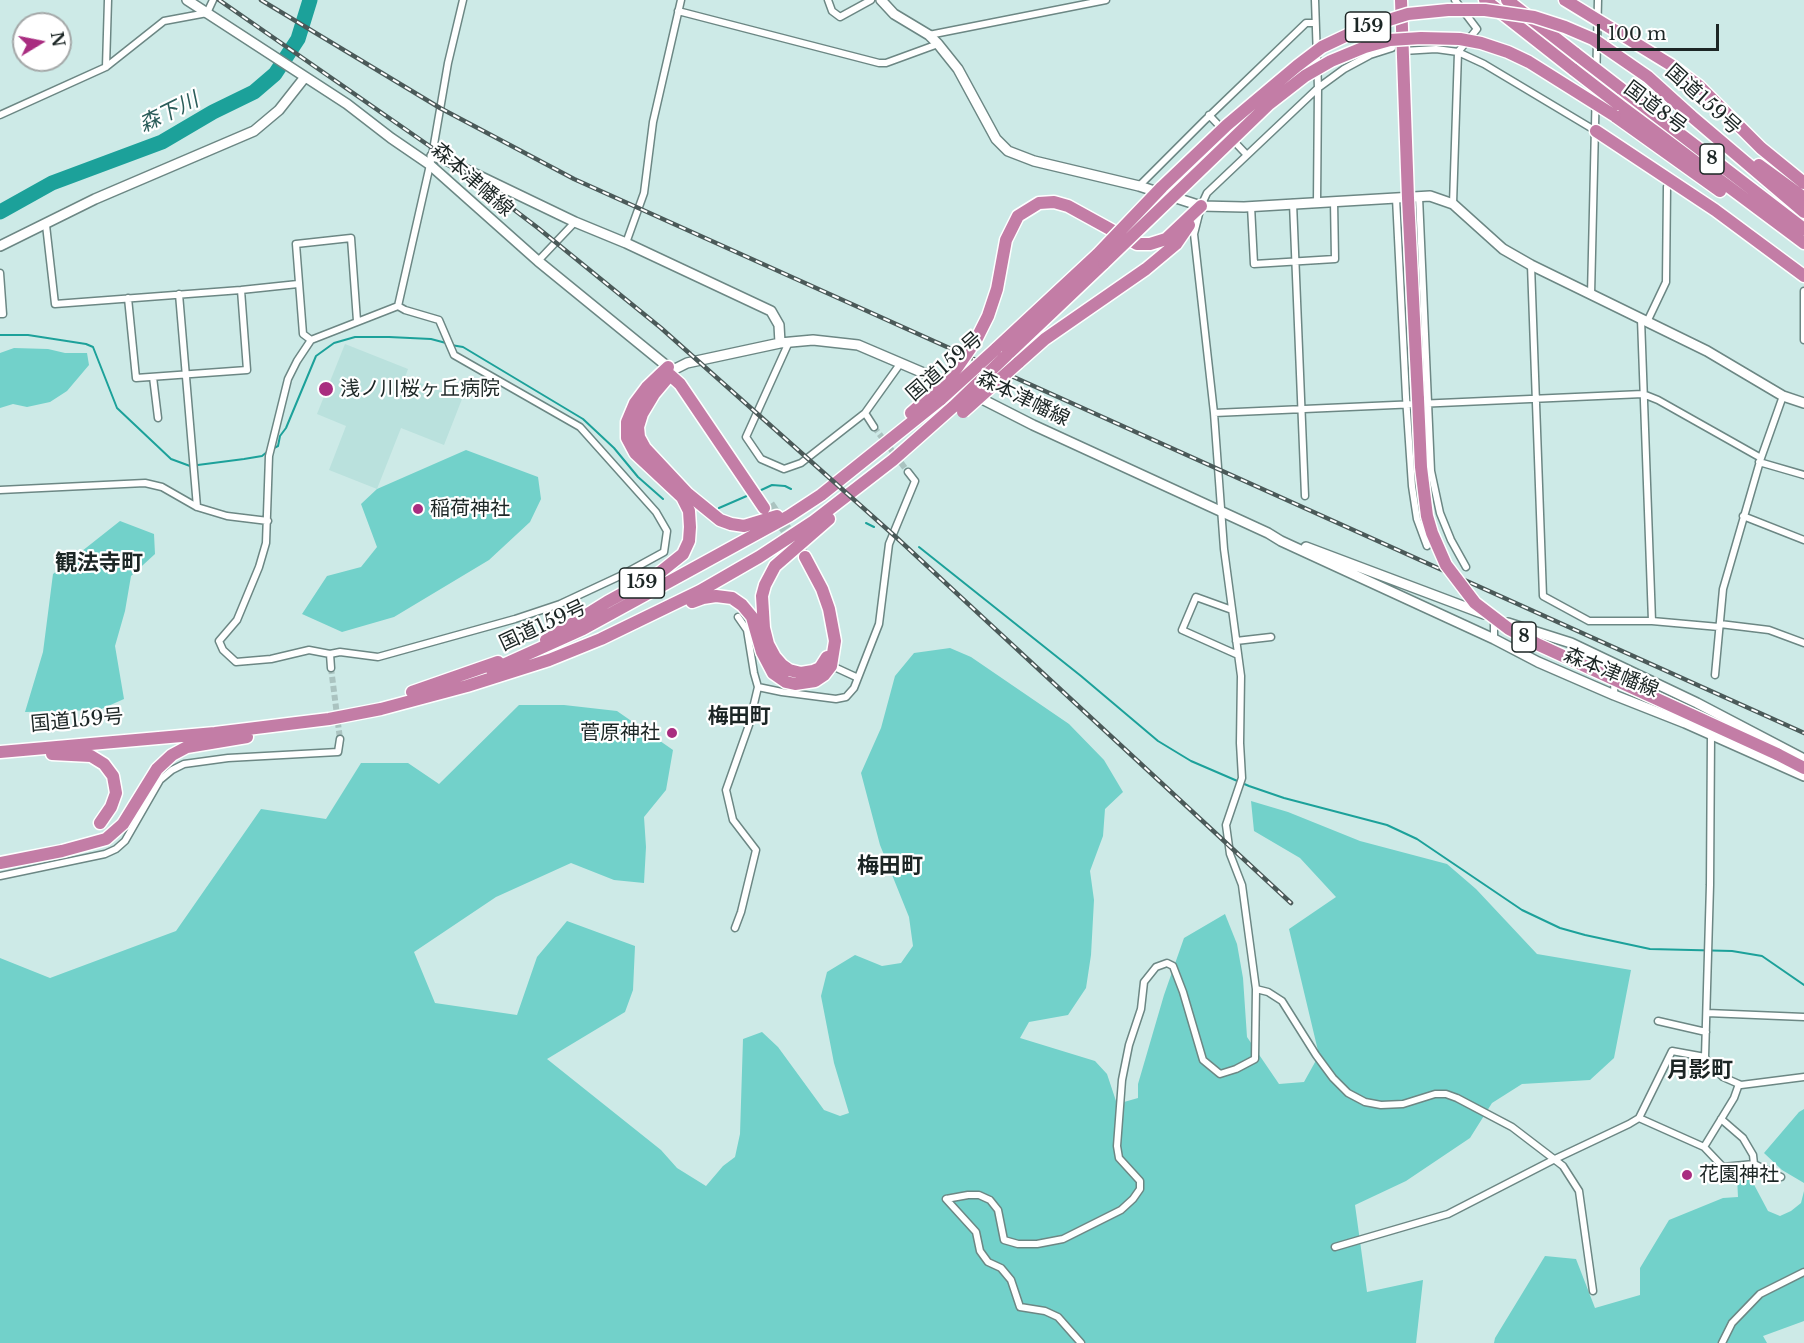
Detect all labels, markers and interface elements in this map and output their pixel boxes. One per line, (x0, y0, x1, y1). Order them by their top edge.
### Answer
north arrow (12, 12, 72, 72)
road number: 159 (1346, 12, 1390, 42)
scale bar (1600, 12, 1722, 50)
text: 100 m (1608, 23, 1666, 45)
text: N (47, 30, 69, 48)
street label: 国道159号 (1660, 60, 1746, 140)
street label: 国道8号 (1619, 77, 1691, 139)
water label: 森下川 (135, 88, 203, 138)
street label: 森本津幡線 (426, 138, 518, 222)
road number: 8 (1700, 144, 1724, 174)
street label: 国道159号 (902, 327, 988, 407)
street label: 森本津幡線 (973, 366, 1073, 432)
place label: 浅ノ川桜ヶ丘病院 (340, 377, 500, 401)
marker: 浅ノ川桜ヶ丘病院 (317, 380, 335, 398)
place label: 稲荷神社 (430, 497, 510, 521)
marker: 稲荷神社 (411, 502, 425, 516)
district label: 観法寺町 (55, 551, 143, 577)
road number: 159 (620, 568, 664, 598)
street label: 国道159号 (496, 595, 590, 657)
road number: 8 (1512, 622, 1536, 652)
street label: 森本津幡線 (1560, 643, 1662, 703)
district label: 梅田町 (708, 704, 770, 730)
street label: 国道159号 (30, 705, 124, 737)
place label: 菅原神社 (580, 721, 660, 745)
marker: 菅原神社 (665, 726, 679, 740)
district label: 梅田町 (857, 854, 923, 880)
district label: 月影町 (1667, 1058, 1733, 1084)
place label: 花園神社 (1699, 1163, 1779, 1187)
marker: 花園神社 (1680, 1168, 1694, 1182)

